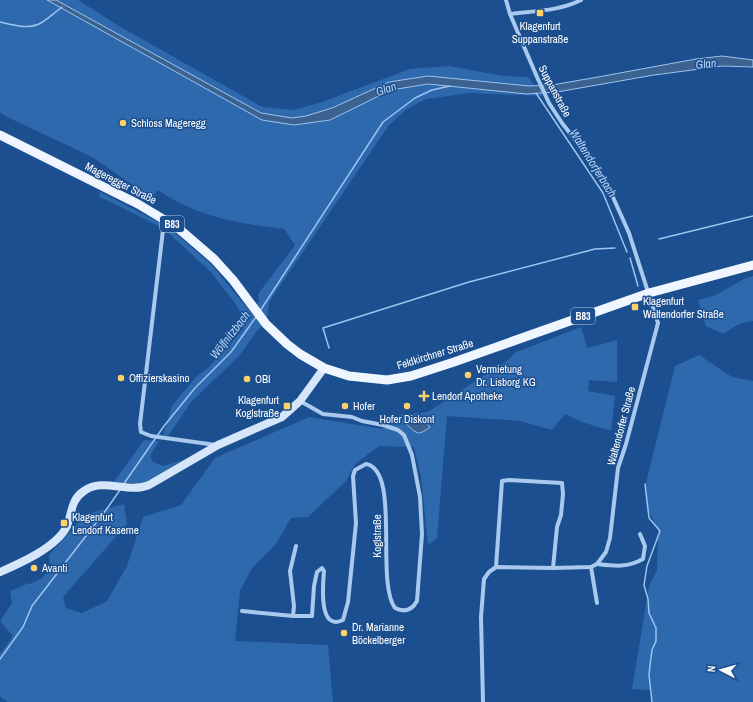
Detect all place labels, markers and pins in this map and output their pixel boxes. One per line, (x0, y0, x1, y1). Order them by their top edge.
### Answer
marker: Klagenfurt Suppanstraße (535, 8, 545, 18)
place label: Klagenfurt Suppanstraße (512, 19, 568, 46)
place label: Schloss Mageregg (131, 116, 206, 130)
marker: Schloss Mageregg (118, 118, 128, 128)
place label: Klagenfurt Waltendorfer Straße (643, 294, 724, 321)
marker: Klagenfurt Waltendorfer Straße (630, 302, 640, 312)
place label: Vermietung Dr. Lisborg KG (476, 362, 536, 389)
marker: Vermietung Dr. Lisborg KG (463, 370, 473, 380)
place label: Offizierskasino (129, 371, 190, 385)
place label: OBI (255, 372, 271, 386)
marker: Offizierskasino (116, 373, 126, 383)
marker: OBI (242, 374, 252, 384)
place label: Lendorf Apotheke (432, 389, 503, 403)
marker: Lendorf Apotheke (419, 391, 429, 401)
place label: Klagenfurt Koglstraße (235, 393, 279, 420)
place label: Hofer (353, 399, 375, 413)
marker: Klagenfurt Koglstraße (282, 401, 292, 411)
marker: Hofer (340, 401, 350, 411)
marker: Hofer Diskont (402, 401, 412, 411)
place label: Hofer Diskont (379, 412, 435, 426)
place label: Klagenfurt Lendorf Kaserne (72, 510, 139, 537)
marker: Klagenfurt Lendorf Kaserne (59, 518, 69, 528)
place label: Avanti (41, 561, 67, 575)
marker: Avanti (29, 563, 39, 573)
place label: Dr. Marianne Böckelberger (352, 620, 405, 647)
marker: Dr. Marianne Böckelberger (339, 628, 349, 638)

